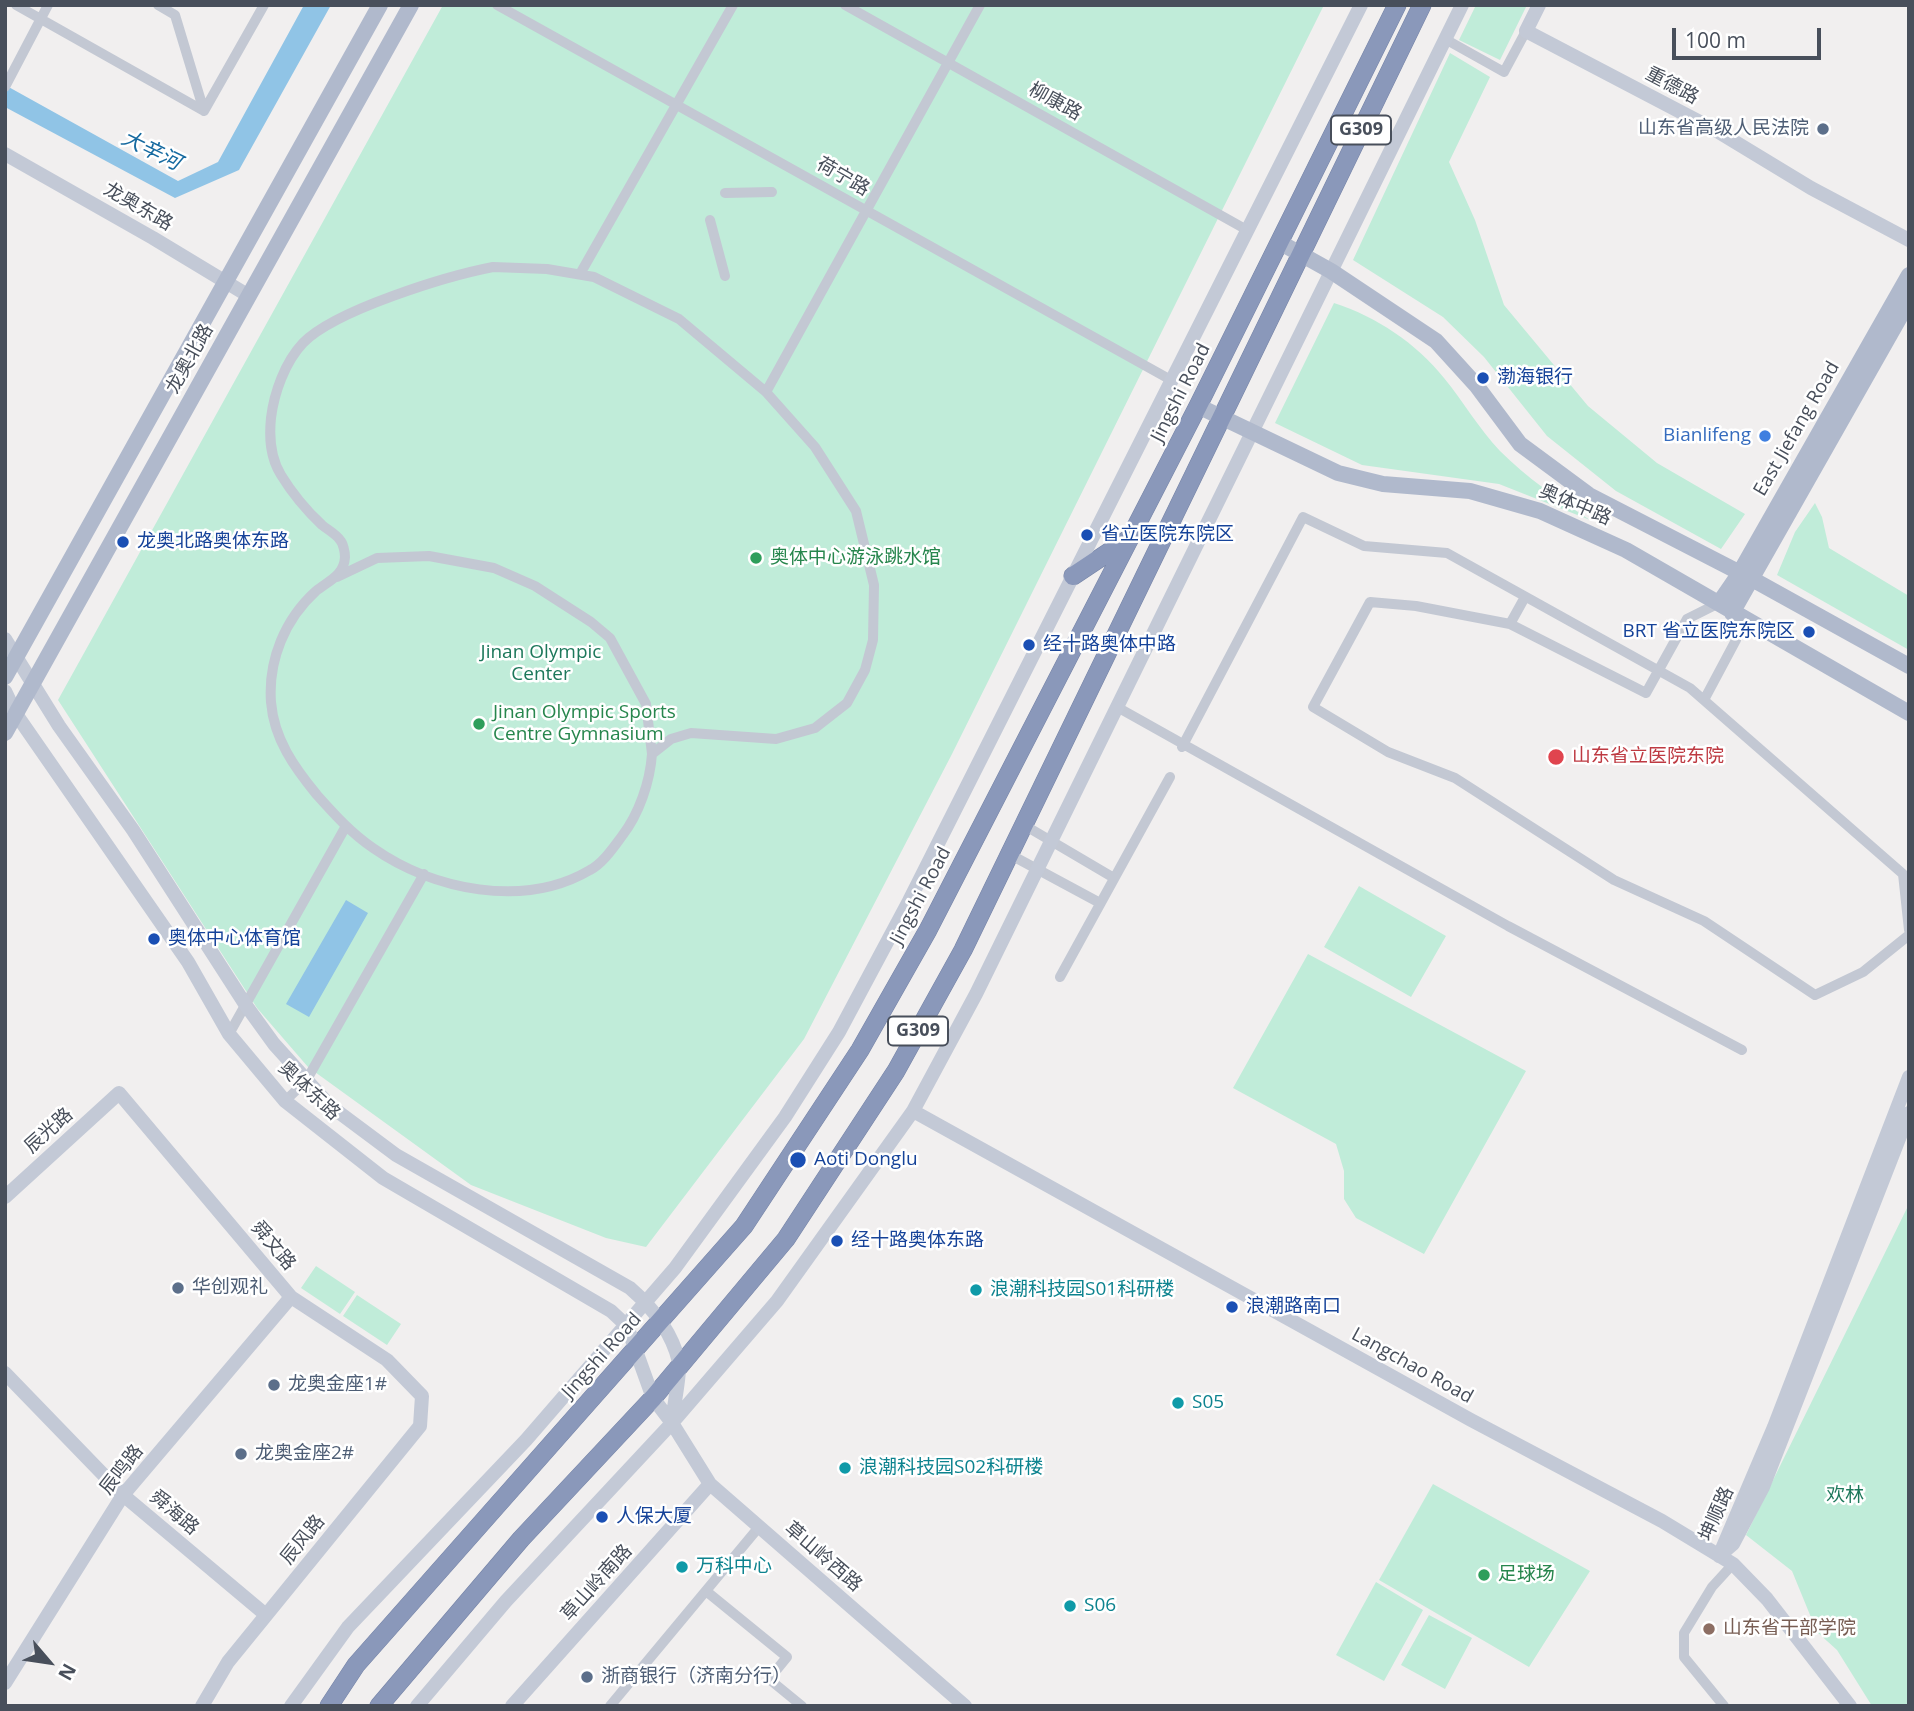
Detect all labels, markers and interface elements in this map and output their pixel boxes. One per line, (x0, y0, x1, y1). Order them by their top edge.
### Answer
scale bar (1676, 14, 1825, 58)
text: 100 m (1685, 26, 1746, 54)
street label: 重德路 (1641, 63, 1703, 109)
street label: 柳康路 (1025, 78, 1085, 126)
road number: G309 (1331, 116, 1391, 145)
place label: 山东省高级人民法院 (1638, 118, 1809, 140)
marker: 山东省高级人民法院 (1815, 121, 1831, 137)
water label: 大辛河 (117, 126, 185, 176)
street label: 荷宁路 (813, 153, 873, 201)
street label: 龙奥东路 (99, 178, 177, 236)
street label: 龙奥北路 (162, 320, 218, 398)
street label: Jingshi Road (1146, 340, 1216, 446)
street label: East Jiefang Road (1749, 358, 1845, 500)
place label: 渤海银行 (1497, 367, 1573, 389)
marker: 渤海银行 (1475, 370, 1491, 386)
place label: Bianlifeng (1663, 425, 1751, 447)
marker: Bianlifeng (1757, 428, 1773, 444)
street label: 奥体中路 (1536, 480, 1614, 530)
place label: 省立医院东院区 (1101, 524, 1234, 546)
marker: 省立医院东院区 (1079, 527, 1095, 543)
place label: 龙奥北路奥体东路 (137, 531, 289, 553)
marker: 龙奥北路奥体东路 (115, 534, 131, 550)
place label: 奥体中心游泳跳水馆 (770, 547, 941, 569)
marker: 奥体中心游泳跳水馆 (748, 550, 764, 566)
place label: BRT 省立医院东院区 (1623, 621, 1795, 643)
marker: BRT 省立医院东院区 (1801, 624, 1817, 640)
place label: 经十路奥体中路 (1043, 634, 1176, 656)
marker: 经十路奥体中路 (1021, 637, 1037, 653)
park label: Jinan Olympic Center (481, 642, 601, 686)
place label: Jinan Olympic Sports Centre Gymnasium (493, 702, 676, 746)
marker: Jinan Olympic Sports Centre Gymnasium (471, 716, 487, 732)
place label: 山东省立医院东院 (1572, 746, 1724, 768)
marker: 山东省立医院东院 (1546, 747, 1566, 767)
street label: Jingshi Road (886, 843, 956, 949)
place label: 奥体中心体育馆 (168, 928, 301, 950)
marker: 奥体中心体育馆 (146, 931, 162, 947)
road number: G309 (888, 1016, 948, 1046)
street label: 奥体东路 (273, 1057, 345, 1125)
street label: 辰光路 (20, 1103, 78, 1159)
place label: Aoti Donglu (814, 1149, 918, 1171)
marker: Aoti Donglu (788, 1150, 808, 1170)
street label: 舜文路 (246, 1217, 300, 1275)
place label: 经十路奥体东路 (851, 1230, 984, 1252)
marker: 经十路奥体东路 (829, 1233, 845, 1249)
place label: 华创观礼 (192, 1277, 268, 1299)
place label: 浪潮科技园S01科研楼 (990, 1279, 1174, 1301)
marker: 华创观礼 (170, 1280, 186, 1296)
marker: 浪潮科技园S01科研楼 (968, 1282, 984, 1298)
place label: 浪潮路南口 (1246, 1296, 1341, 1318)
marker: 浪潮路南口 (1224, 1299, 1240, 1315)
street label: Jingshi Road (558, 1308, 646, 1404)
street label: Langchao Road (1347, 1323, 1477, 1409)
place label: 龙奥金座1# (288, 1374, 387, 1396)
marker: 龙奥金座1# (266, 1377, 282, 1393)
place label: S05 (1192, 1392, 1224, 1414)
marker: S05 (1170, 1395, 1186, 1411)
street label: 辰鸣路 (95, 1441, 149, 1499)
place label: 龙奥金座2# (255, 1443, 354, 1465)
marker: 龙奥金座2# (233, 1446, 249, 1462)
place label: 浪潮科技园S02科研楼 (859, 1457, 1043, 1479)
marker: 浪潮科技园S02科研楼 (837, 1460, 853, 1476)
street label: 坤顺路 (1695, 1483, 1739, 1545)
park label: 欢林 (1826, 1485, 1864, 1507)
street label: 舜海路 (145, 1486, 203, 1540)
place label: 人保大厦 (616, 1506, 692, 1528)
marker: 人保大厦 (594, 1509, 610, 1525)
street label: 辰风路 (276, 1511, 330, 1569)
street label: 草山岭西路 (780, 1517, 866, 1597)
street label: 草山岭南路 (557, 1540, 637, 1626)
place label: 万科中心 (696, 1556, 772, 1578)
marker: 万科中心 (674, 1559, 690, 1575)
place label: 足球场 (1498, 1564, 1555, 1586)
marker: 足球场 (1476, 1567, 1492, 1583)
place label: S06 (1084, 1595, 1116, 1617)
marker: S06 (1062, 1598, 1078, 1614)
place label: 山东省干部学院 (1723, 1618, 1856, 1640)
marker: 山东省干部学院 (1701, 1621, 1717, 1637)
north arrow (14, 1627, 84, 1697)
text: N (52, 1659, 82, 1685)
place label: 浙商银行（济南分行） (601, 1666, 791, 1688)
marker: 浙商银行（济南分行） (579, 1669, 595, 1685)

